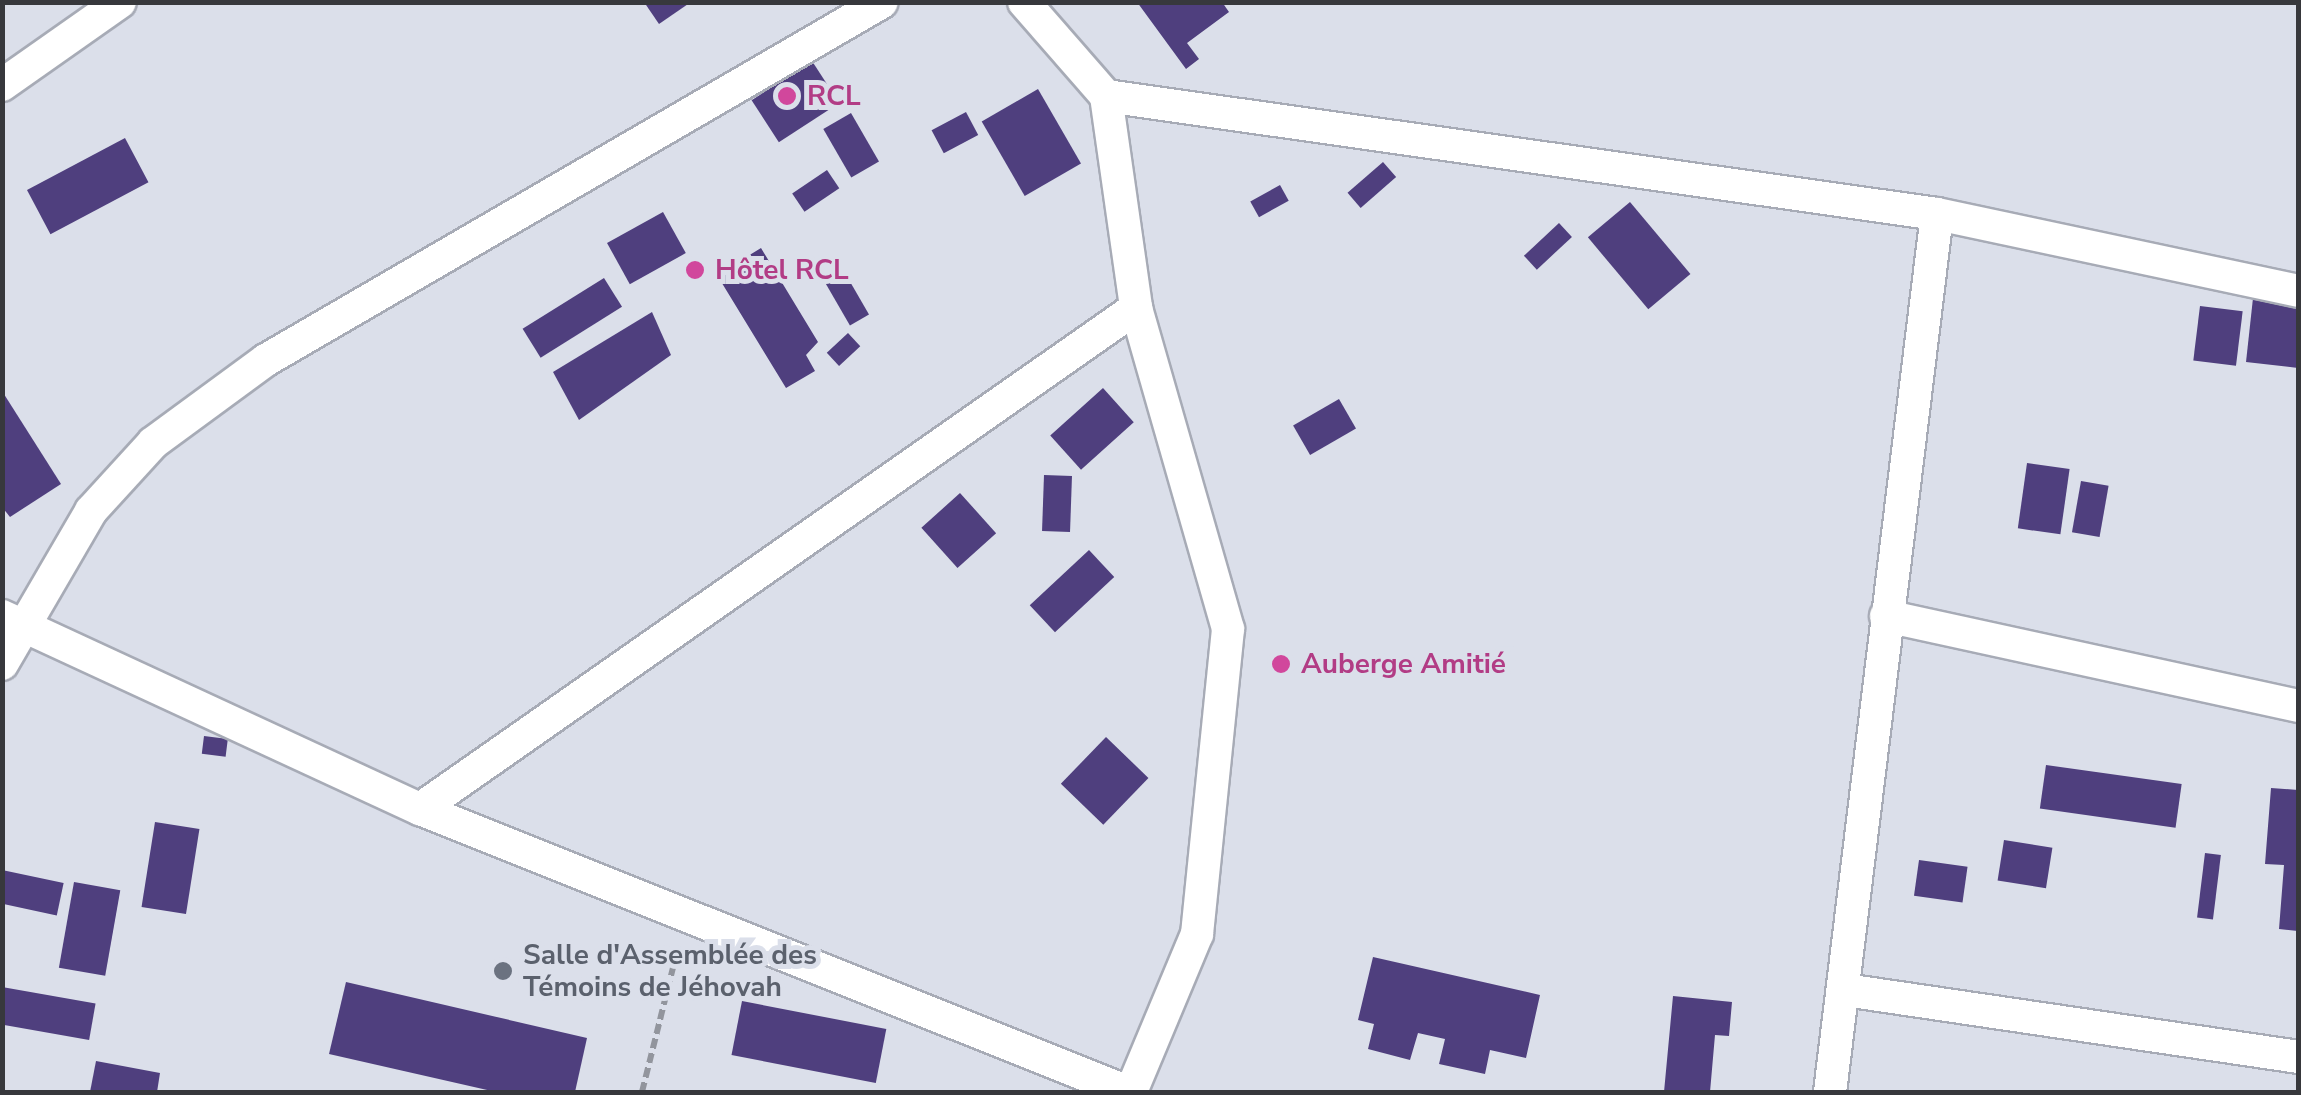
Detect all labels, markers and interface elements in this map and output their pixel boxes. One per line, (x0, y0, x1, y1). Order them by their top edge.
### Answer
place label: RCL (807, 79, 861, 113)
marker: RCL (776, 85, 798, 107)
place label: Hôtel RCL (715, 253, 849, 287)
marker: Hôtel RCL (684, 259, 706, 281)
place label: Auberge Amitié (1301, 647, 1506, 681)
marker: Auberge Amitié (1270, 653, 1292, 675)
place label: Salle d'Assemblée des Témoins de Jéhovah (523, 938, 817, 1004)
marker: Salle d'Assemblée des Témoins de Jéhovah (492, 960, 514, 982)

